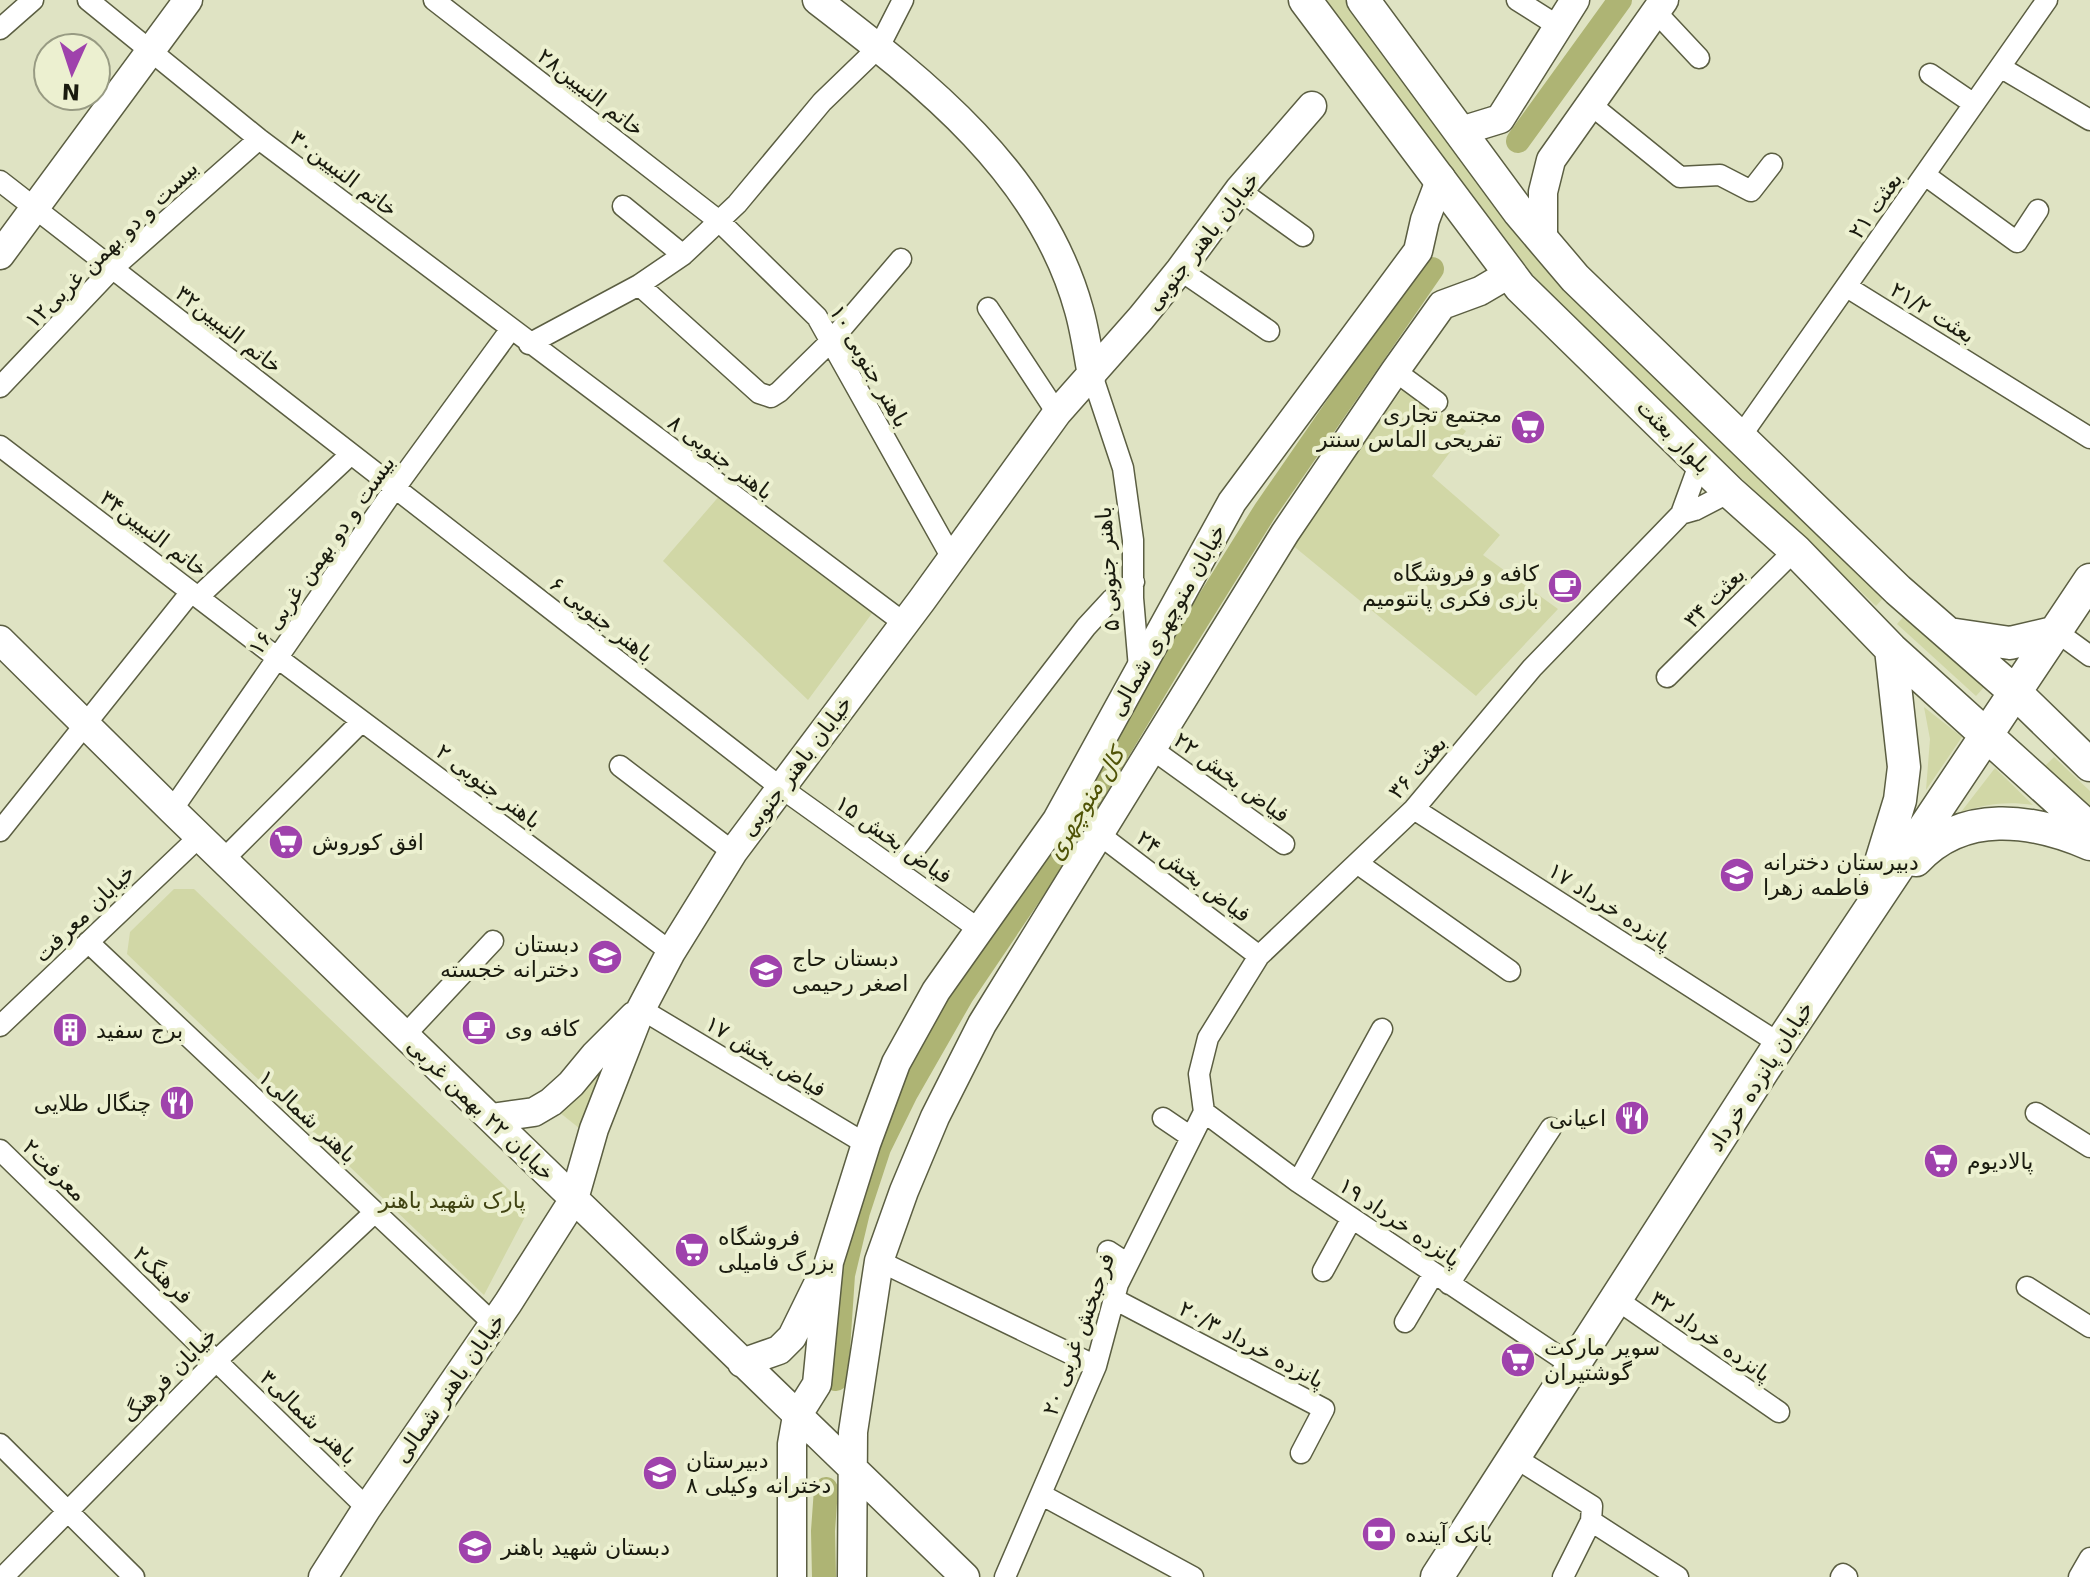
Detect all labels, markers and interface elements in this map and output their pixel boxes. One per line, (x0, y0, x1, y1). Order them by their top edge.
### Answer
north arrow (32, 32, 112, 112)
street label: خاتم النبیین۲۸ (532, 43, 649, 142)
text: N (61, 79, 81, 104)
street label: خاتم النبیین۳۰ (285, 125, 402, 223)
street label: بیست و دو بهمن غربی۱۲ (20, 155, 203, 333)
street label: خیابان باهنر جنوبی (1140, 167, 1264, 316)
street label: بعثت ۲۱ (1843, 167, 1907, 243)
street label: بعثت ۲۱/۲ (1886, 277, 1980, 348)
street label: خاتم النبیین۳۲ (170, 280, 287, 379)
street label: باهنر جنوبی ۱۰ (825, 301, 915, 432)
street label: بلوار بعثت (1632, 394, 1716, 478)
place label: مجتمع تجاری تفریحی الماس سنتر (1316, 402, 1502, 453)
supermarket icon: مجتمع تجاری تفریحی الماس سنتر (1509, 408, 1547, 446)
street label: باهنر جنوبی ۸ (663, 410, 778, 505)
street label: بیست و دو بهمن غربی ۱۶ (243, 451, 400, 660)
street label: خاتم النبیین۳۴ (95, 485, 212, 583)
street label: باهنر جنوبی ۵ (1091, 506, 1124, 632)
street label: خیابان منوچهری شمالی (1104, 520, 1231, 721)
place label: کافه و فروشگاه بازی فکری پانتومیم (1362, 561, 1540, 612)
street label: بعثت ۳۴ (1679, 562, 1750, 633)
cafe icon: کافه و فروشگاه بازی فکری پانتومیم (1546, 567, 1584, 605)
street label: باهنر جنوبی ۶ (545, 571, 659, 668)
street label: خیابان باهنر جنوبی (736, 691, 857, 841)
street label: فیاض بخش ۲۲ (1169, 727, 1294, 828)
street label: بعثت ۳۶ (1383, 731, 1452, 804)
street label: باهنر جنوبی ۲ (431, 739, 546, 834)
water label: کال منوچهری (1040, 739, 1134, 865)
street label: فیاض بخش ۱۵ (830, 790, 957, 890)
supermarket icon: افق کوروش (267, 823, 305, 861)
street label: فیاض بخش ۲۴ (1131, 825, 1256, 928)
place label: افق کوروش (312, 830, 424, 856)
place label: دبیرستان دخترانه فاطمه زهرا (1763, 850, 1919, 900)
school or university icon: دبیرستان دخترانه فاطمه زهرا (1718, 856, 1756, 894)
street label: پانزده خرداد ۱۷ (1543, 857, 1676, 956)
street label: خیابان معرفت (29, 859, 140, 967)
place label: دبستان دخترانه خجسته (440, 932, 579, 982)
school or university icon: دبستان دخترانه خجسته (586, 938, 624, 976)
place label: دبستان حاج اصغر رحیمی (792, 946, 908, 996)
school or university icon: دبستان حاج اصغر رحیمی (747, 952, 785, 990)
street label: خیابان پانزده خرداد (1703, 997, 1819, 1156)
cafe icon: کافه وی (460, 1009, 498, 1047)
building icon: برج سفید (51, 1011, 89, 1049)
street label: فیاض بخش ۱۷ (700, 1011, 831, 1103)
place label: کافه وی (505, 1016, 580, 1041)
place label: برج سفید (96, 1018, 183, 1044)
street label: خیابان ۲۲ بهمن غربی (402, 1033, 559, 1186)
street label: باهنر شمالی۱ (253, 1065, 362, 1168)
restaurant icon: چنگال طلایی (158, 1084, 196, 1122)
place label: چنگال طلایی (34, 1091, 151, 1116)
restaurant icon: اعیانی (1613, 1099, 1651, 1137)
place label: اعیانی (1549, 1106, 1606, 1131)
street label: معرفت۲ (18, 1134, 92, 1207)
supermarket icon: پالادیوم (1922, 1142, 1960, 1180)
place label: پالادیوم (1967, 1149, 2033, 1175)
street label: پانزده خرداد ۱۹ (1334, 1172, 1465, 1273)
park label: پارک شهید باهنر (377, 1188, 526, 1214)
place label: فروشگاه بزرگ فامیلی (718, 1225, 835, 1275)
supermarket icon: فروشگاه بزرگ فامیلی (673, 1231, 711, 1269)
street label: فرهنگ۲ (128, 1241, 197, 1310)
street label: فرحبخش غربی ۲۰ (1038, 1250, 1120, 1419)
street label: پانزده خرداد ۳۲ (1645, 1286, 1776, 1388)
street label: پانزده خرداد ۲۰/۳ (1174, 1296, 1329, 1394)
street label: خیابان باهنر شمالی (389, 1309, 510, 1468)
street label: خیابان فرهنگ (117, 1323, 222, 1428)
place label: سوپر مارکت گوشتیران (1544, 1335, 1660, 1385)
supermarket icon: سوپر مارکت گوشتیران (1499, 1341, 1537, 1379)
street label: باهنر شمالی۳ (255, 1365, 362, 1470)
place label: دبیرستان دخترانه وکیلی ۸ (686, 1448, 831, 1498)
school or university icon: دبیرستان دخترانه وکیلی ۸ (641, 1454, 679, 1492)
bank icon: بانک آینده (1360, 1515, 1398, 1553)
place label: بانک آینده (1405, 1521, 1493, 1547)
school or university icon: دبستان شهید باهنر (456, 1528, 494, 1566)
place label: دبستان شهید باهنر (500, 1535, 670, 1560)

